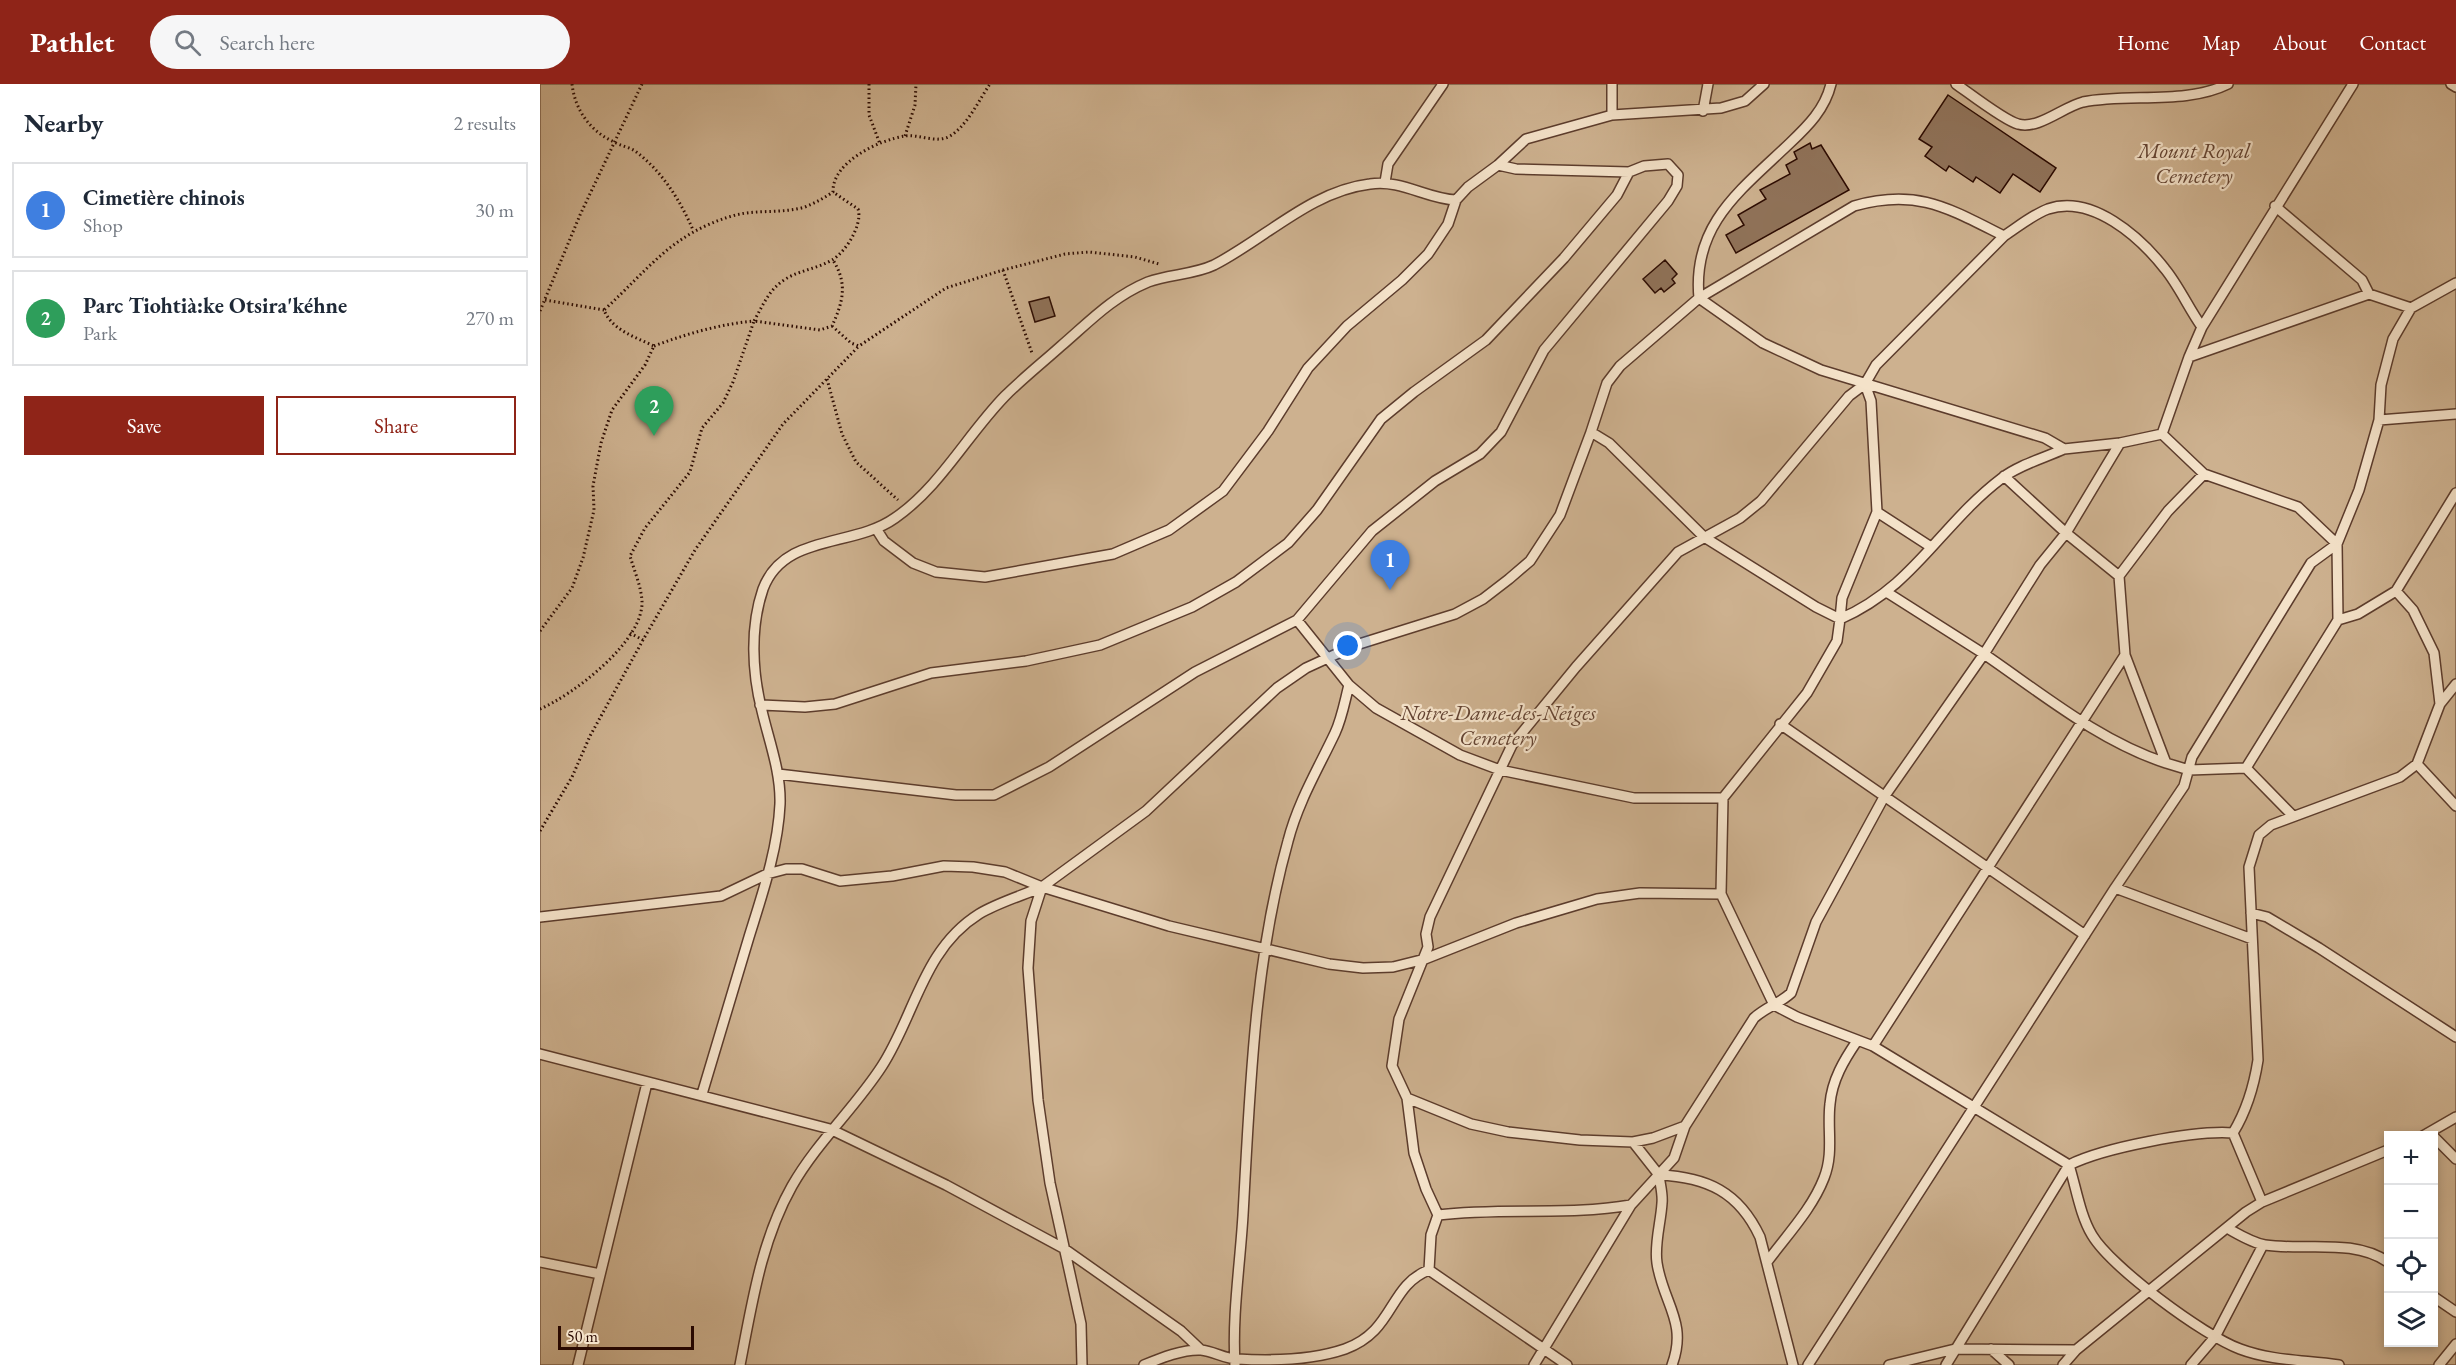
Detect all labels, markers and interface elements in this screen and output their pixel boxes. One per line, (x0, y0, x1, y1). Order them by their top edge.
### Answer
search box (150, 15, 570, 69)
text: Pathlet (30, 24, 114, 60)
icon: search (171, 26, 204, 59)
text: Search here (219, 28, 315, 57)
text: Home (2117, 29, 2169, 56)
text: Map (2202, 29, 2240, 56)
text: About (2273, 29, 2326, 56)
text: Contact (2359, 29, 2426, 56)
text: Nearby (24, 106, 104, 140)
text: 2 results (453, 110, 516, 136)
park label: Mount Royal Cemetery (2136, 136, 2251, 190)
text: Cimetière chinois (83, 183, 245, 212)
text: 1 (40, 197, 51, 223)
text: 30 m (475, 197, 514, 223)
text: Shop (83, 212, 123, 238)
text: Parc Tiohtià:ke Otsira'kéhne (83, 291, 347, 320)
text: 2 (40, 305, 51, 331)
text: 270 m (466, 305, 514, 331)
text: Park (83, 320, 117, 346)
pin: 2 (634, 386, 674, 436)
button: Save (24, 396, 264, 455)
button: Share (276, 396, 516, 455)
pin: 1 (1370, 540, 1410, 590)
your location (1333, 631, 1362, 660)
park label: Notre-Dame-des-Neiges Cemetery (1399, 698, 1597, 752)
map controls (2384, 1131, 2438, 1347)
button: + (2384, 1131, 2438, 1185)
button: − (2384, 1185, 2438, 1239)
button: locate (2384, 1239, 2438, 1293)
button: layers (2384, 1293, 2438, 1347)
scale bar (558, 1323, 694, 1350)
text: 50 m (567, 1326, 598, 1347)

